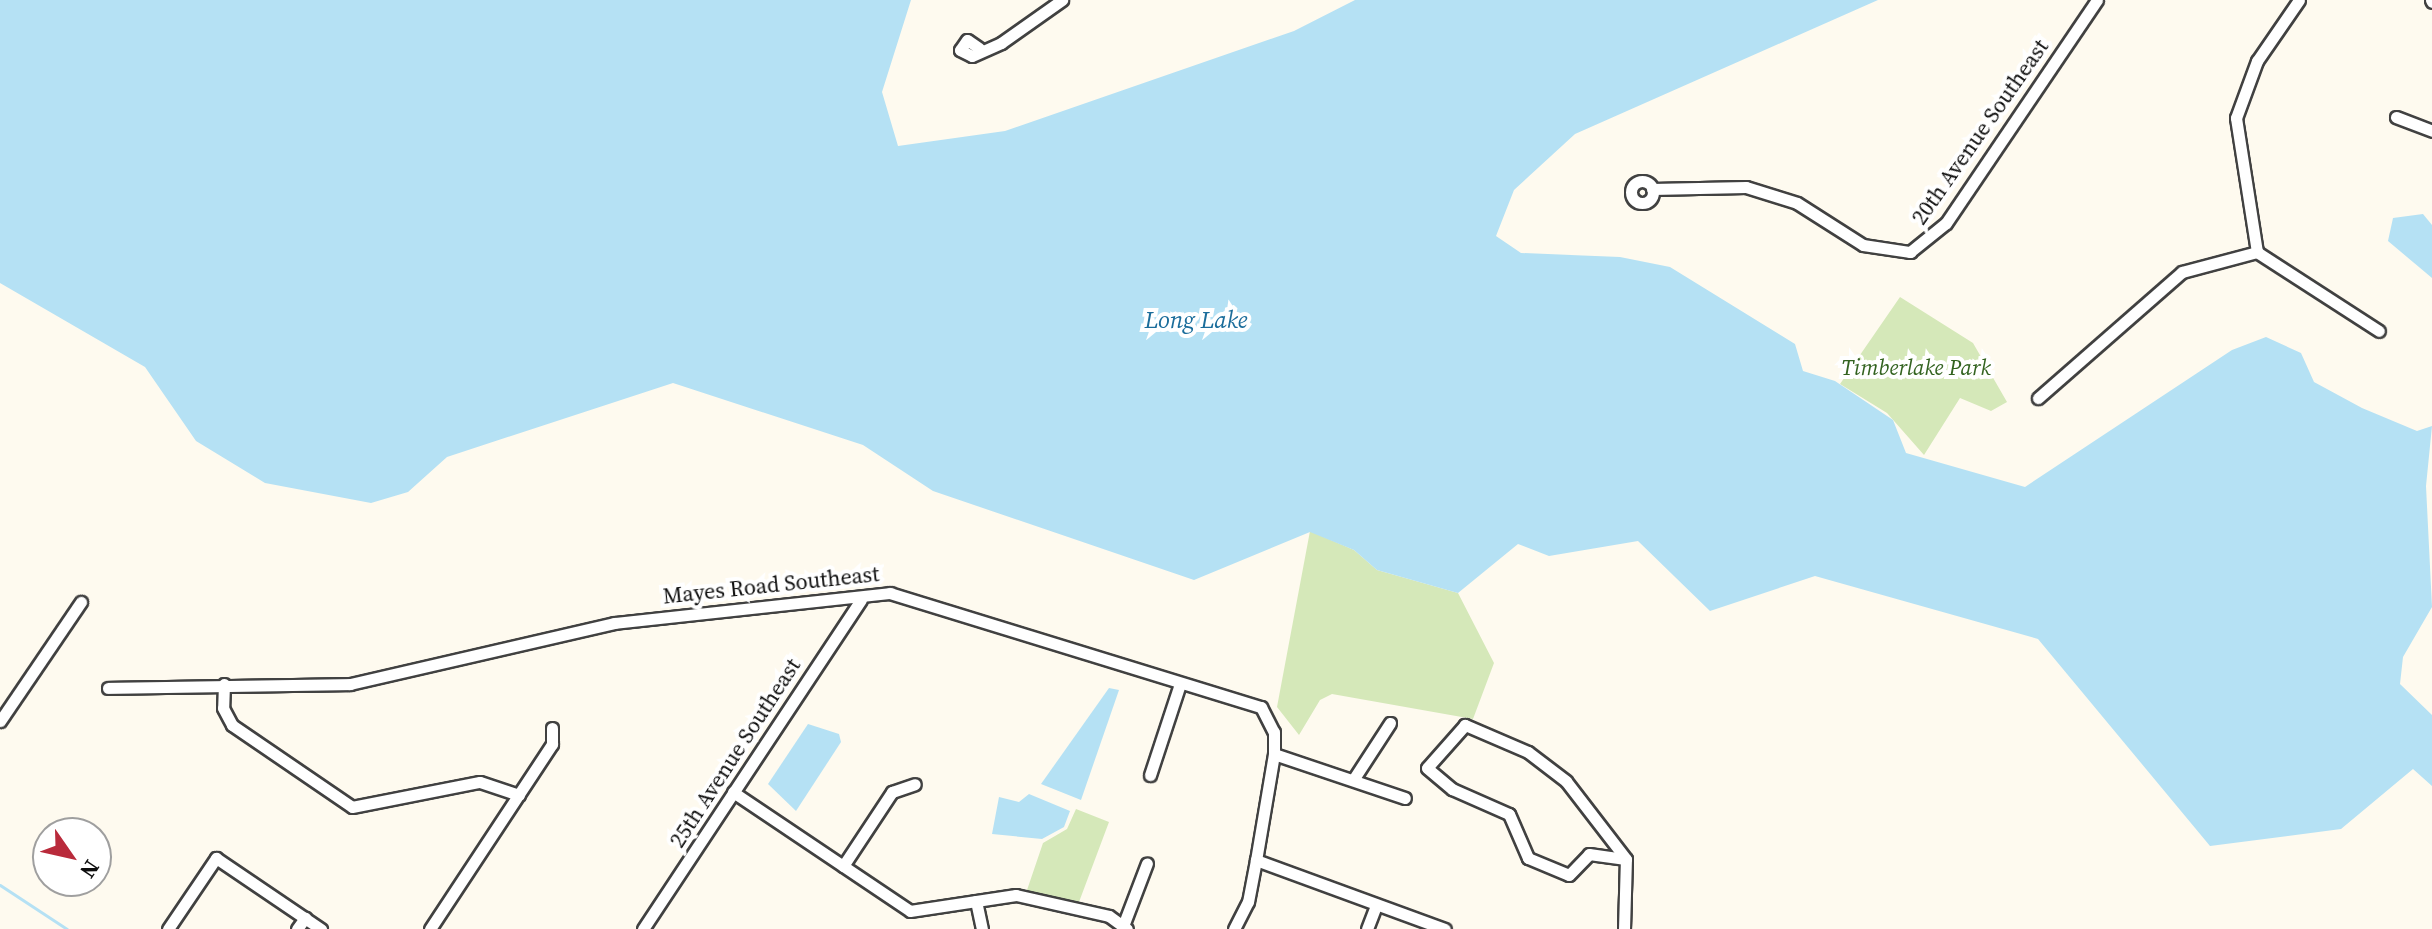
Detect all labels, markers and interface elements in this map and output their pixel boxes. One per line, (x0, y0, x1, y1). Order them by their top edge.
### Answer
street label: 20th Avenue Southeast (1906, 34, 2054, 230)
water label: Long Lake (1144, 306, 1248, 334)
park label: Timberlake Park (1841, 355, 1991, 381)
street label: Mayes Road Southeast (662, 561, 880, 609)
street label: 25th Avenue Southeast (664, 654, 806, 852)
north arrow (32, 817, 112, 897)
text: N (73, 854, 107, 884)

